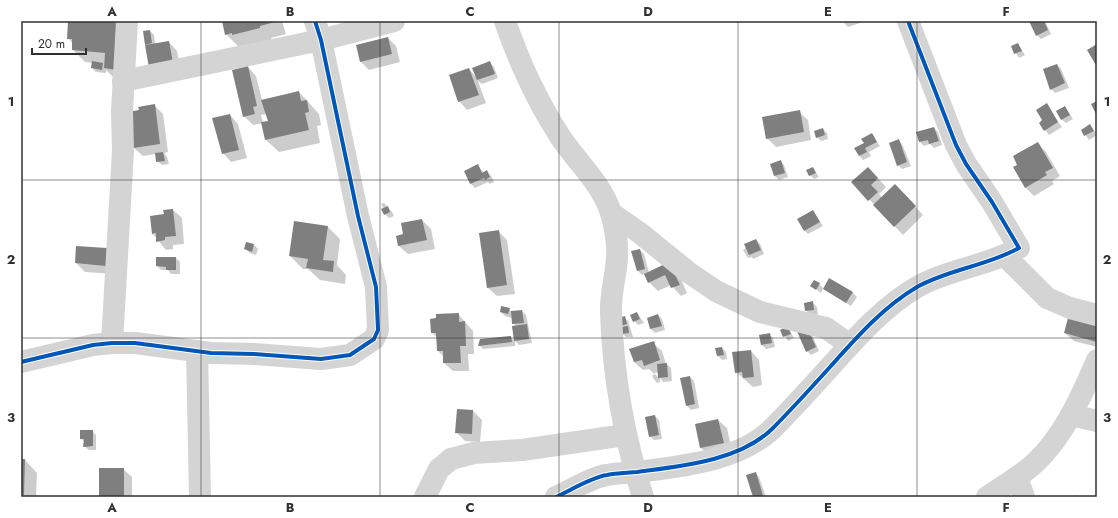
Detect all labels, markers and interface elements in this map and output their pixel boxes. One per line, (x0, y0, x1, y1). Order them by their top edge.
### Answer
text: A (106, 2, 117, 21)
text: B (286, 2, 295, 21)
text: C (465, 2, 475, 21)
text: D (643, 2, 653, 21)
text: E (824, 2, 832, 21)
text: F (1002, 2, 1010, 21)
scale bar (32, 30, 86, 56)
text: 20 m (38, 35, 65, 53)
text: 1 (8, 92, 14, 111)
text: 1 (1104, 92, 1110, 111)
text: 2 (7, 250, 15, 269)
text: 2 (1103, 250, 1111, 269)
text: 3 (7, 408, 15, 427)
text: 3 (1103, 408, 1111, 427)
text: A (106, 498, 117, 517)
text: B (286, 498, 295, 517)
text: C (465, 498, 475, 517)
text: D (643, 498, 653, 517)
text: E (824, 498, 832, 517)
text: F (1002, 498, 1010, 517)

